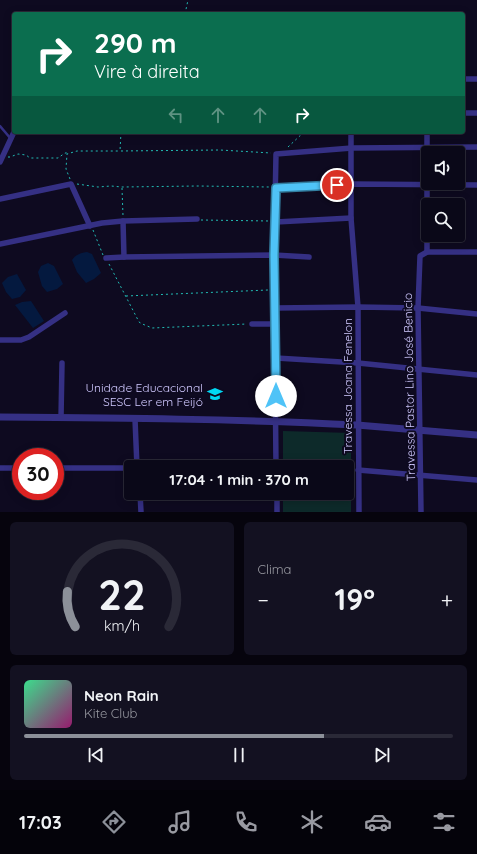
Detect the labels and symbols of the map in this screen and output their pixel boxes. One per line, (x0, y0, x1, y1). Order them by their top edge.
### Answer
pin (320, 168, 354, 202)
street label: Travessa Pastor Lino José Benicio (400, 293, 418, 481)
street label: Travessa Joana Fenelon (340, 318, 355, 454)
position arrow (255, 375, 297, 417)
place label: Unidade Educacional SESC Ler em Feijó (86, 380, 203, 409)
school or university icon: Unidade Educacional SESC Ler em Feijó (206, 385, 224, 403)
speed limit sign: 30 (12, 448, 64, 500)

